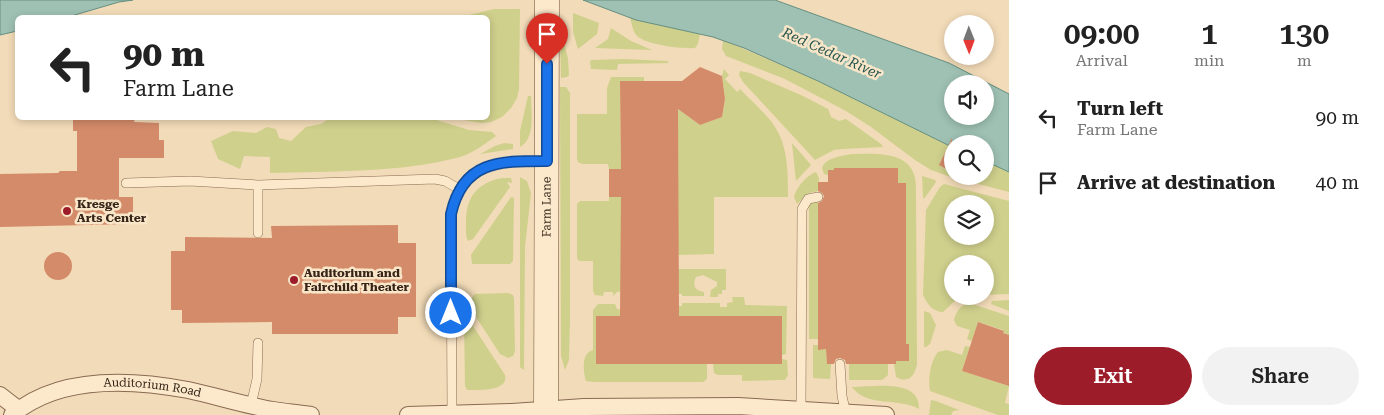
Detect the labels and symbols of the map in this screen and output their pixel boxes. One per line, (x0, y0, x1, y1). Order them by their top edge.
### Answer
pin (526, 13, 568, 64)
north arrow (944, 15, 994, 65)
water label: Red Cedar River (779, 24, 884, 82)
street label: Farm Lane (539, 176, 554, 237)
place label: Kresge Arts Center (77, 197, 147, 225)
marker: Kresge Arts Center (61, 205, 73, 217)
place label: Auditorium and Fairchild Theater (304, 266, 410, 294)
marker: Auditorium and Fairchild Theater (288, 274, 300, 286)
position arrow (424, 286, 476, 338)
street label: Auditorium Road (103, 376, 203, 400)

